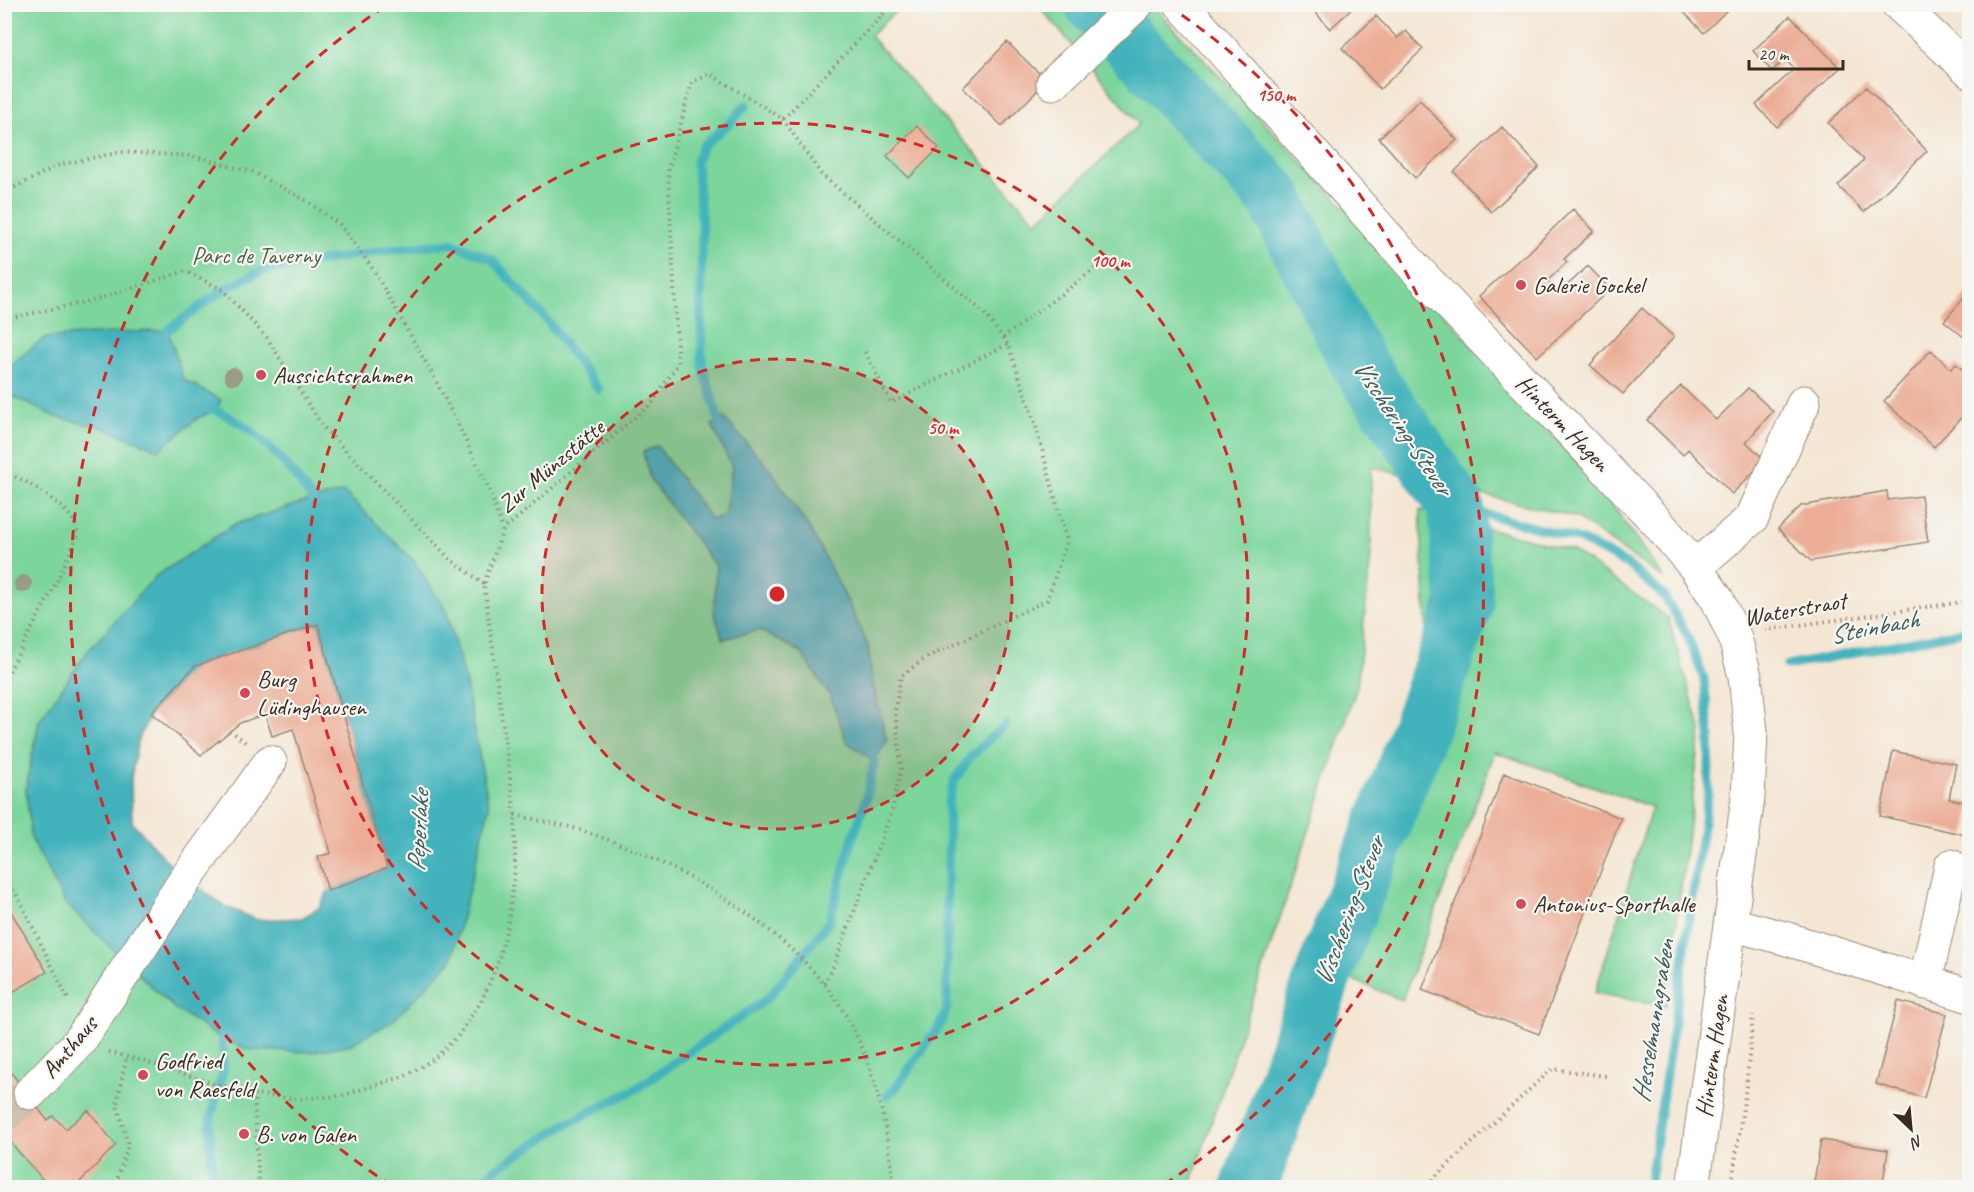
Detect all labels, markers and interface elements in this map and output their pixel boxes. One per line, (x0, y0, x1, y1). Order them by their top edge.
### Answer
scale bar (1749, 33, 1844, 71)
text: 20 m (1758, 43, 1791, 65)
text: 150 m (1257, 84, 1297, 106)
park label: Parc de Taverny (192, 240, 322, 270)
text: 100 m (1091, 250, 1131, 272)
place label: Galerie Gockel (1533, 270, 1647, 300)
marker: Galerie Gockel (1514, 278, 1528, 292)
water label: Vischering-Stever (1346, 353, 1463, 505)
place label: Aussichtsrahmen (273, 360, 413, 390)
marker: Aussichtsrahmen (254, 368, 268, 382)
street label: Hinterm Hagen (1509, 368, 1617, 479)
street label: Zur Münzstätte (492, 411, 612, 519)
text: 50 m (928, 417, 960, 439)
centre of rings (767, 584, 787, 604)
street label: Waterstraot (1742, 585, 1851, 633)
water label: Steinbach (1827, 602, 1923, 652)
place label: Burg Lüdinghausen (257, 664, 367, 722)
marker: Burg Lüdinghausen (238, 686, 252, 700)
water label: Peperlake (399, 785, 437, 872)
water label: Vischering-Stever (1306, 828, 1394, 990)
place label: Antonius-Sporthalle (1533, 889, 1697, 919)
marker: Antonius-Sporthalle (1514, 897, 1528, 911)
water label: Hesselmanngraben (1624, 935, 1682, 1104)
street label: Hinterm Hagen (1689, 992, 1736, 1119)
street label: Amthaus (34, 1008, 105, 1084)
place label: Godfried von Raesfeld (155, 1046, 258, 1104)
marker: Godfried von Raesfeld (136, 1068, 150, 1082)
north arrow (1881, 1099, 1941, 1159)
place label: B. von Galen (256, 1119, 357, 1149)
marker: B. von Galen (237, 1127, 251, 1141)
text: N (1906, 1130, 1926, 1154)

